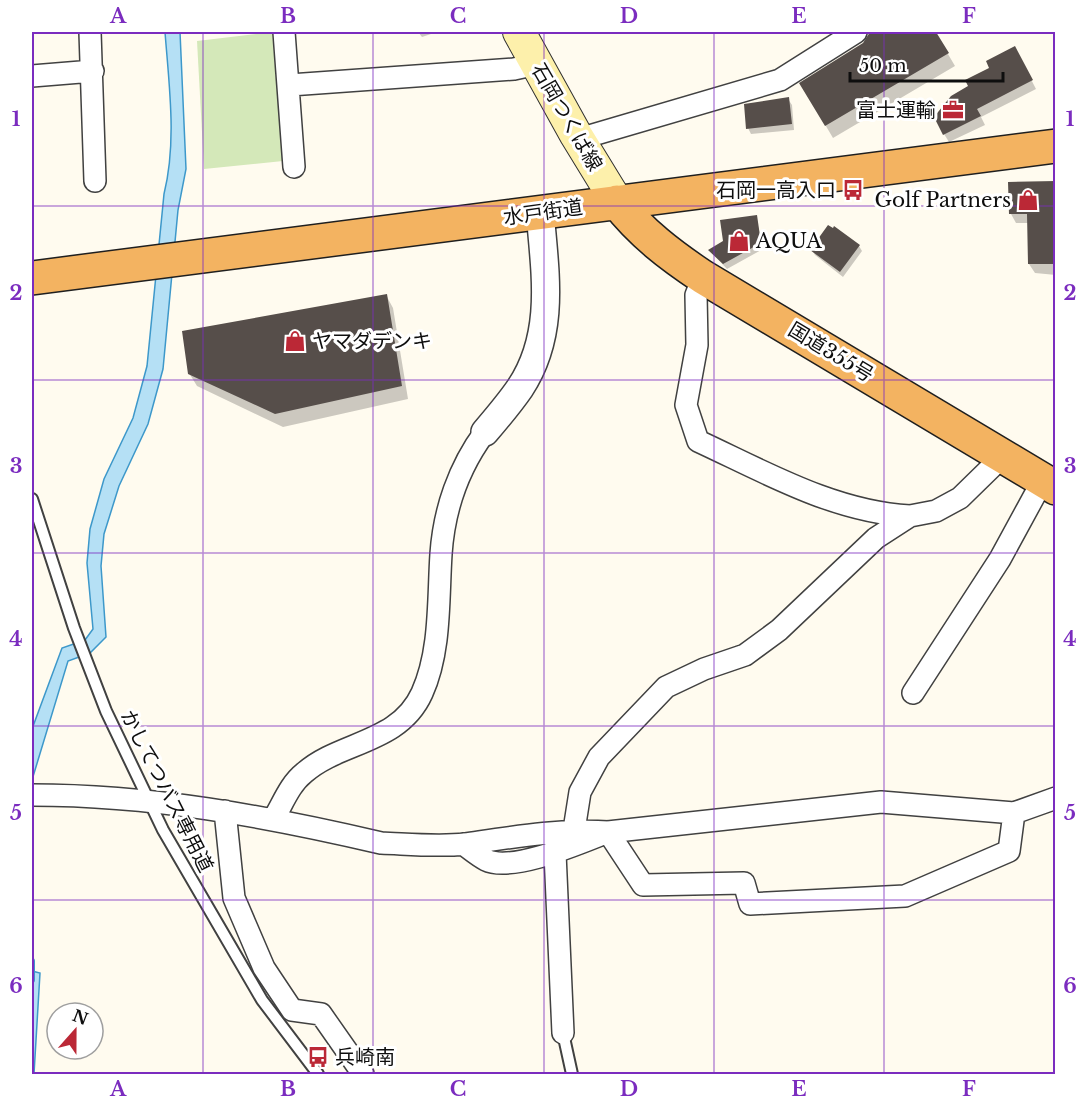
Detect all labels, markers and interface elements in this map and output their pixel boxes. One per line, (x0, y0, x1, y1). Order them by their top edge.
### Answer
text: A (109, 4, 127, 28)
text: B (280, 4, 296, 28)
text: C (450, 4, 466, 28)
text: D (620, 4, 638, 28)
text: E (791, 4, 807, 28)
text: F (962, 4, 976, 28)
scale bar (850, 45, 1003, 83)
text: 50 m (859, 55, 907, 77)
street label: 石岡つくば線 (527, 59, 607, 175)
place label: 富士運輸 (856, 98, 936, 122)
office icon: 富士運輸 (941, 98, 965, 122)
text: 1 (12, 107, 21, 131)
text: 1 (1066, 107, 1075, 131)
place label: 石岡一高入口 (716, 178, 836, 202)
bus stop icon: 石岡一高入口 (841, 178, 865, 202)
place label: Golf Partners (875, 188, 1011, 212)
shop icon: Golf Partners (1016, 188, 1040, 212)
street label: 水戸街道 (502, 195, 584, 229)
shop icon: AQUA (727, 229, 751, 253)
place label: AQUA (755, 229, 822, 253)
text: 2 (9, 281, 23, 305)
text: 2 (1063, 281, 1077, 305)
street label: 国道355号 (784, 317, 878, 387)
shop icon: ヤマダデンキ (283, 329, 307, 353)
place label: ヤマダデンキ (312, 329, 432, 353)
text: 3 (10, 454, 22, 478)
text: 3 (1064, 454, 1076, 478)
text: 4 (9, 627, 23, 651)
text: 4 (1063, 627, 1077, 651)
street label: かしてつバス専用道 (116, 706, 218, 876)
text: 5 (10, 801, 22, 825)
text: 5 (1064, 801, 1076, 825)
text: 6 (9, 974, 23, 998)
text: 6 (1063, 974, 1077, 998)
north arrow (45, 1001, 105, 1061)
text: N (70, 1005, 91, 1029)
bus stop icon: 兵崎南 (306, 1045, 330, 1069)
place label: 兵崎南 (335, 1045, 395, 1069)
text: A (109, 1077, 127, 1101)
text: B (280, 1077, 296, 1101)
text: C (450, 1077, 466, 1101)
text: D (620, 1077, 638, 1101)
text: E (791, 1077, 807, 1101)
text: F (962, 1077, 976, 1101)

